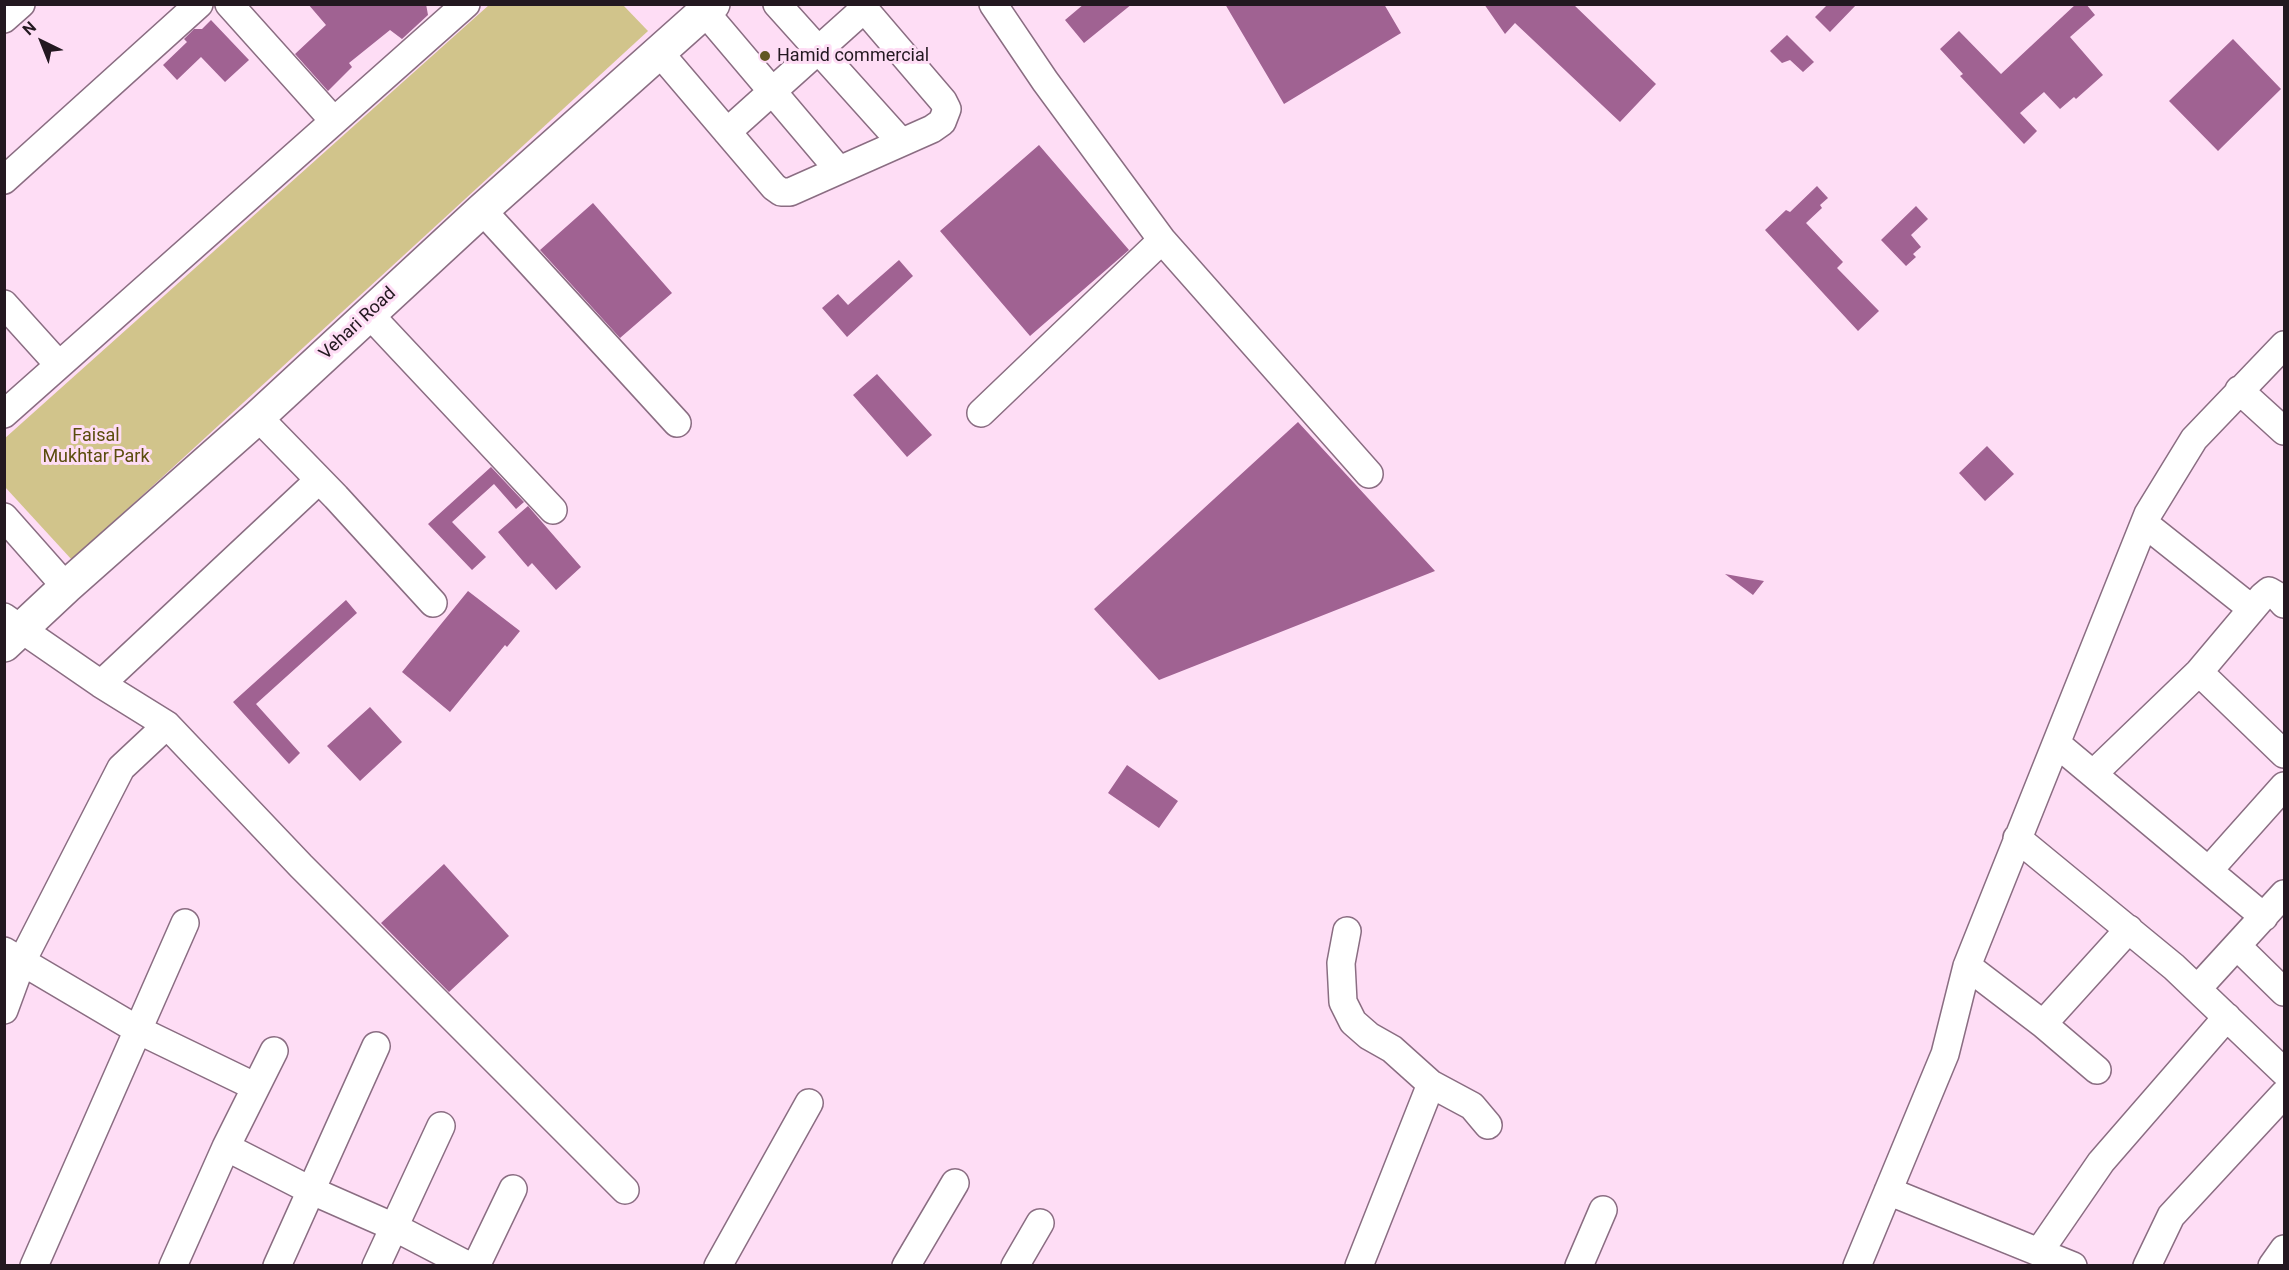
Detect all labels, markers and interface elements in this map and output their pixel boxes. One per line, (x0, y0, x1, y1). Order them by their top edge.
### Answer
north arrow (12, 12, 72, 72)
text: N (19, 18, 40, 39)
place label: Hamid commercial (777, 45, 929, 67)
marker: Hamid commercial (758, 49, 772, 63)
street label: Vehari Road (315, 283, 401, 365)
park label: Faisal Mukhtar Park (42, 425, 150, 468)

